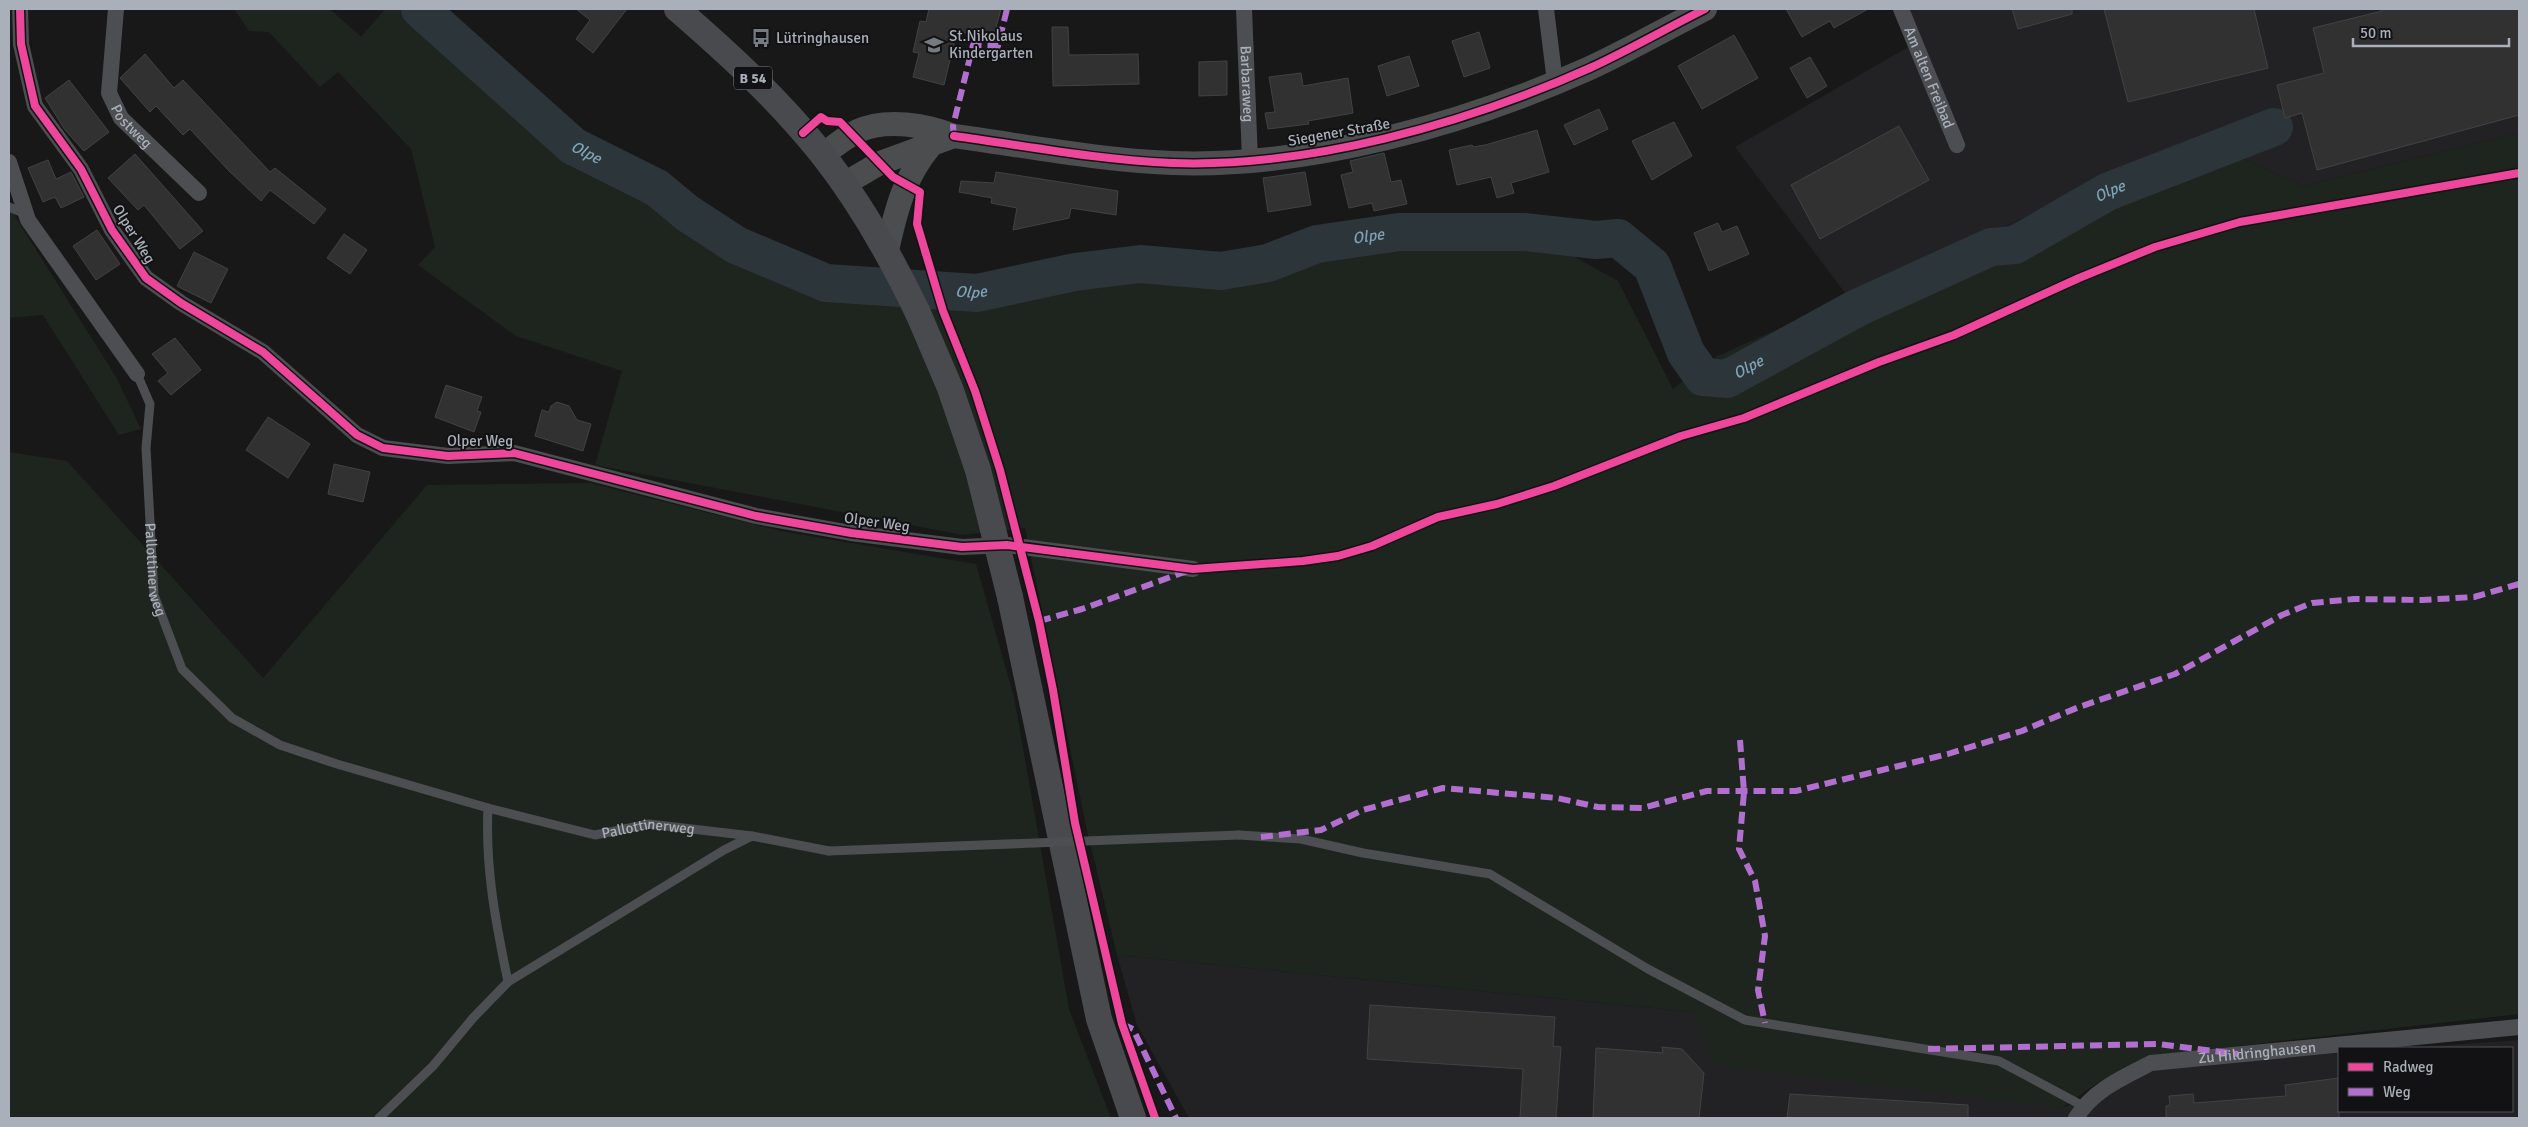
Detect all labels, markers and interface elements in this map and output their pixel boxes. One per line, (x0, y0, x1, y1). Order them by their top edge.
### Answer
scale bar (2353, 15, 2509, 47)
street label: Am alten Freibad (1900, 24, 1958, 131)
text: 50 m (2360, 24, 2391, 42)
bus stop icon: Lütringhausen (750, 27, 772, 49)
place label: St.Nikolaus Kindergarten (949, 27, 1033, 62)
place label: Lütringhausen (776, 29, 869, 47)
school or university icon: St.Nikolaus Kindergarten (923, 34, 945, 56)
street label: Barbaraweg (1236, 45, 1257, 123)
road number: B 54 (734, 66, 772, 90)
street label: Postweg (107, 101, 156, 152)
street label: Siegener Straße (1287, 114, 1391, 150)
water label: Olpe (567, 137, 606, 169)
water label: Olpe (2091, 176, 2129, 207)
street label: Olper Weg (109, 201, 159, 267)
water label: Olpe (1351, 224, 1386, 249)
water label: Olpe (955, 281, 990, 303)
water label: Olpe (1730, 350, 1768, 384)
street label: Olper Weg (447, 432, 513, 450)
street label: Olper Weg (843, 508, 911, 536)
street label: Pallottinerweg (141, 522, 170, 619)
street label: Pallottinerweg (600, 815, 696, 842)
street label: Zu Hildringhausen (2197, 1038, 2317, 1067)
legend (2338, 1047, 2513, 1112)
text: Radweg (2383, 1058, 2434, 1076)
text: Weg (2383, 1083, 2411, 1101)

